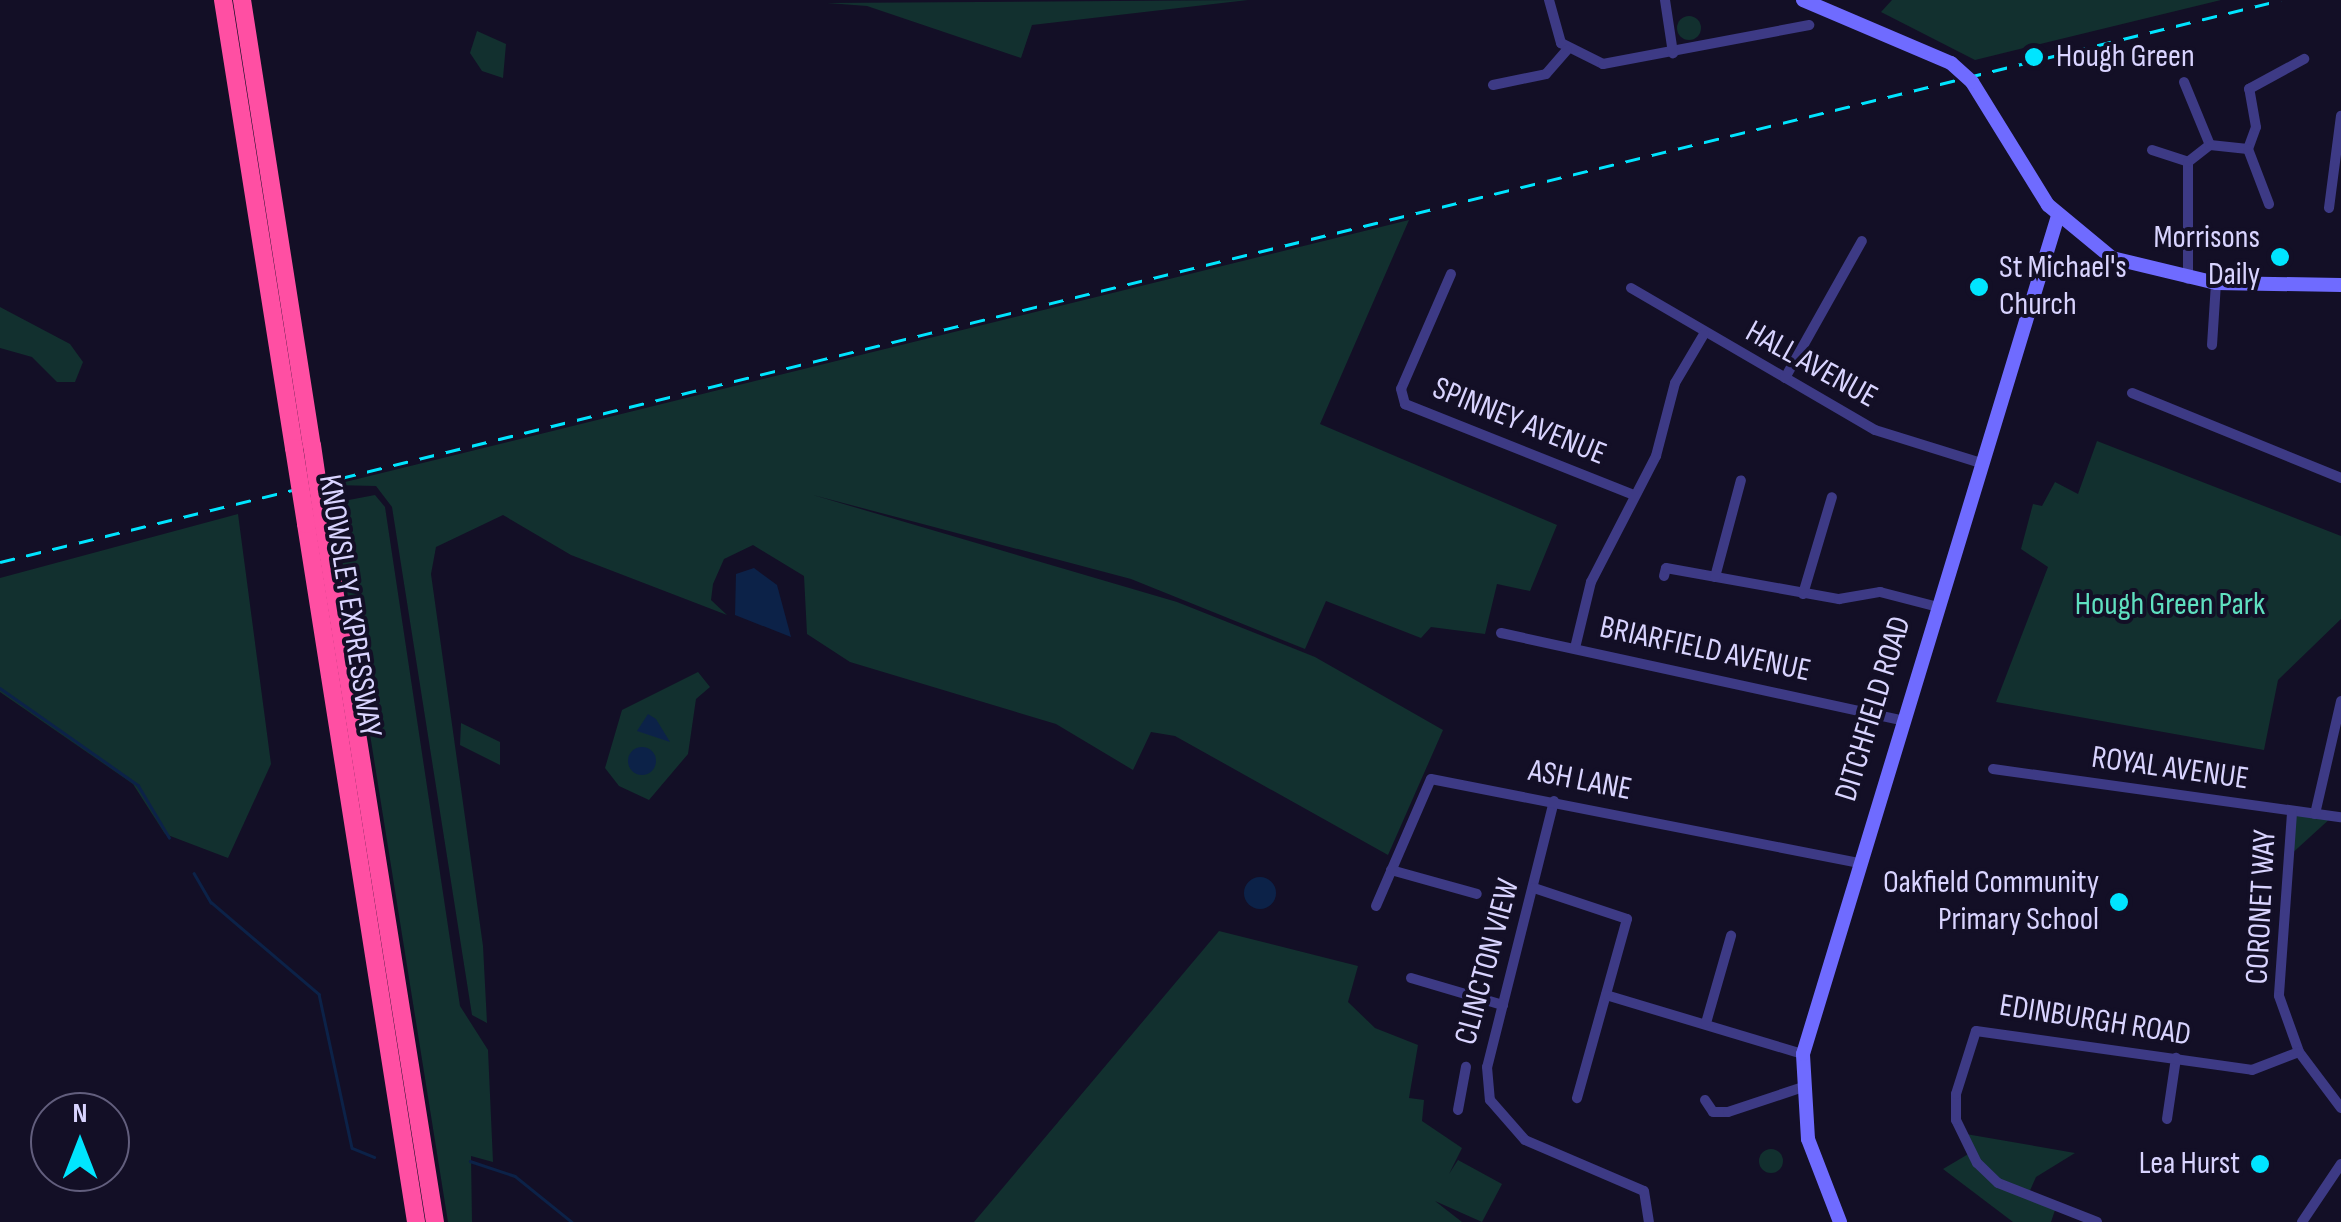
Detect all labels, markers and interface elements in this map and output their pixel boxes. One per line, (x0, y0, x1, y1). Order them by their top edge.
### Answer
place label: Hough Green (2056, 38, 2195, 76)
marker: Hough Green (2021, 44, 2047, 70)
place label: Morrisons Daily (2153, 220, 2260, 295)
marker: Morrisons Daily (2269, 246, 2291, 268)
place label: St Michael's Church (1999, 250, 2127, 325)
marker: St Michael's Church (1968, 276, 1990, 298)
street label: HALL AVENUE (1739, 313, 1883, 417)
street label: SPINNEY AVENUE (1427, 370, 1611, 474)
street label: KNOWSLEY EXPRESSWAY (309, 472, 389, 740)
park label: Hough Green Park (2075, 586, 2265, 624)
street label: BRIARFIELD AVENUE (1596, 609, 1814, 691)
street label: DITCHFIELD ROAD (1828, 612, 1920, 806)
street label: ROYAL AVENUE (2089, 739, 2251, 799)
street label: ASH LANE (1525, 752, 1635, 810)
street label: CORONET WAY (2239, 829, 2285, 985)
place label: Oakfield Community Primary School (1883, 865, 2099, 940)
street label: CLINCTON VIEW (1447, 875, 1529, 1049)
marker: Oakfield Community Primary School (2108, 891, 2130, 913)
street label: EDINBURGH ROAD (1997, 987, 2193, 1055)
north arrow (30, 1092, 130, 1192)
text: N (73, 1097, 87, 1130)
place label: Lea Hurst (2139, 1145, 2240, 1183)
marker: Lea Hurst (2249, 1153, 2271, 1175)

